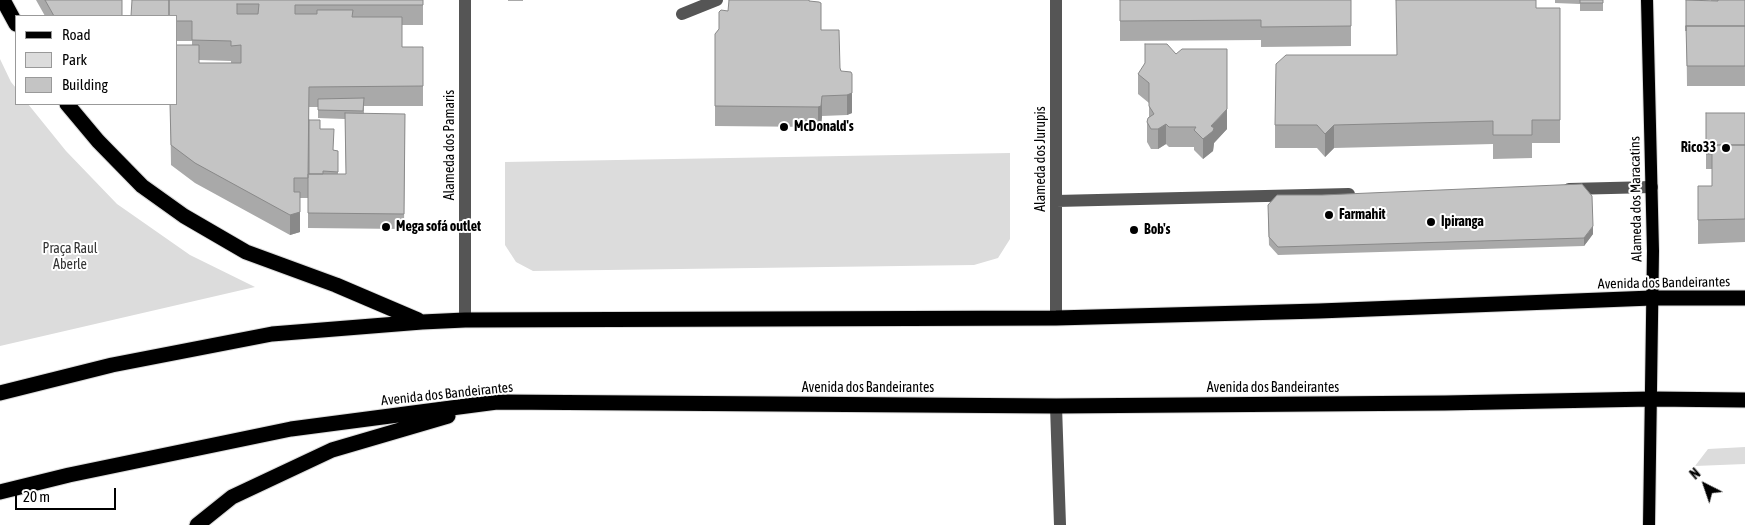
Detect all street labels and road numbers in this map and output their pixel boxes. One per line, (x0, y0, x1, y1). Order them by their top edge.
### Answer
street label: Alameda dos Pamaris (442, 90, 458, 200)
street label: Alameda dos Jurupis (1033, 106, 1049, 212)
street label: Alameda dos Maracatins (1627, 136, 1645, 262)
street label: Avenida dos Bandeirantes (1598, 273, 1730, 293)
street label: Avenida dos Bandeirantes (380, 379, 514, 409)
street label: Avenida dos Bandeirantes (802, 380, 934, 396)
street label: Avenida dos Bandeirantes (1207, 380, 1339, 396)

